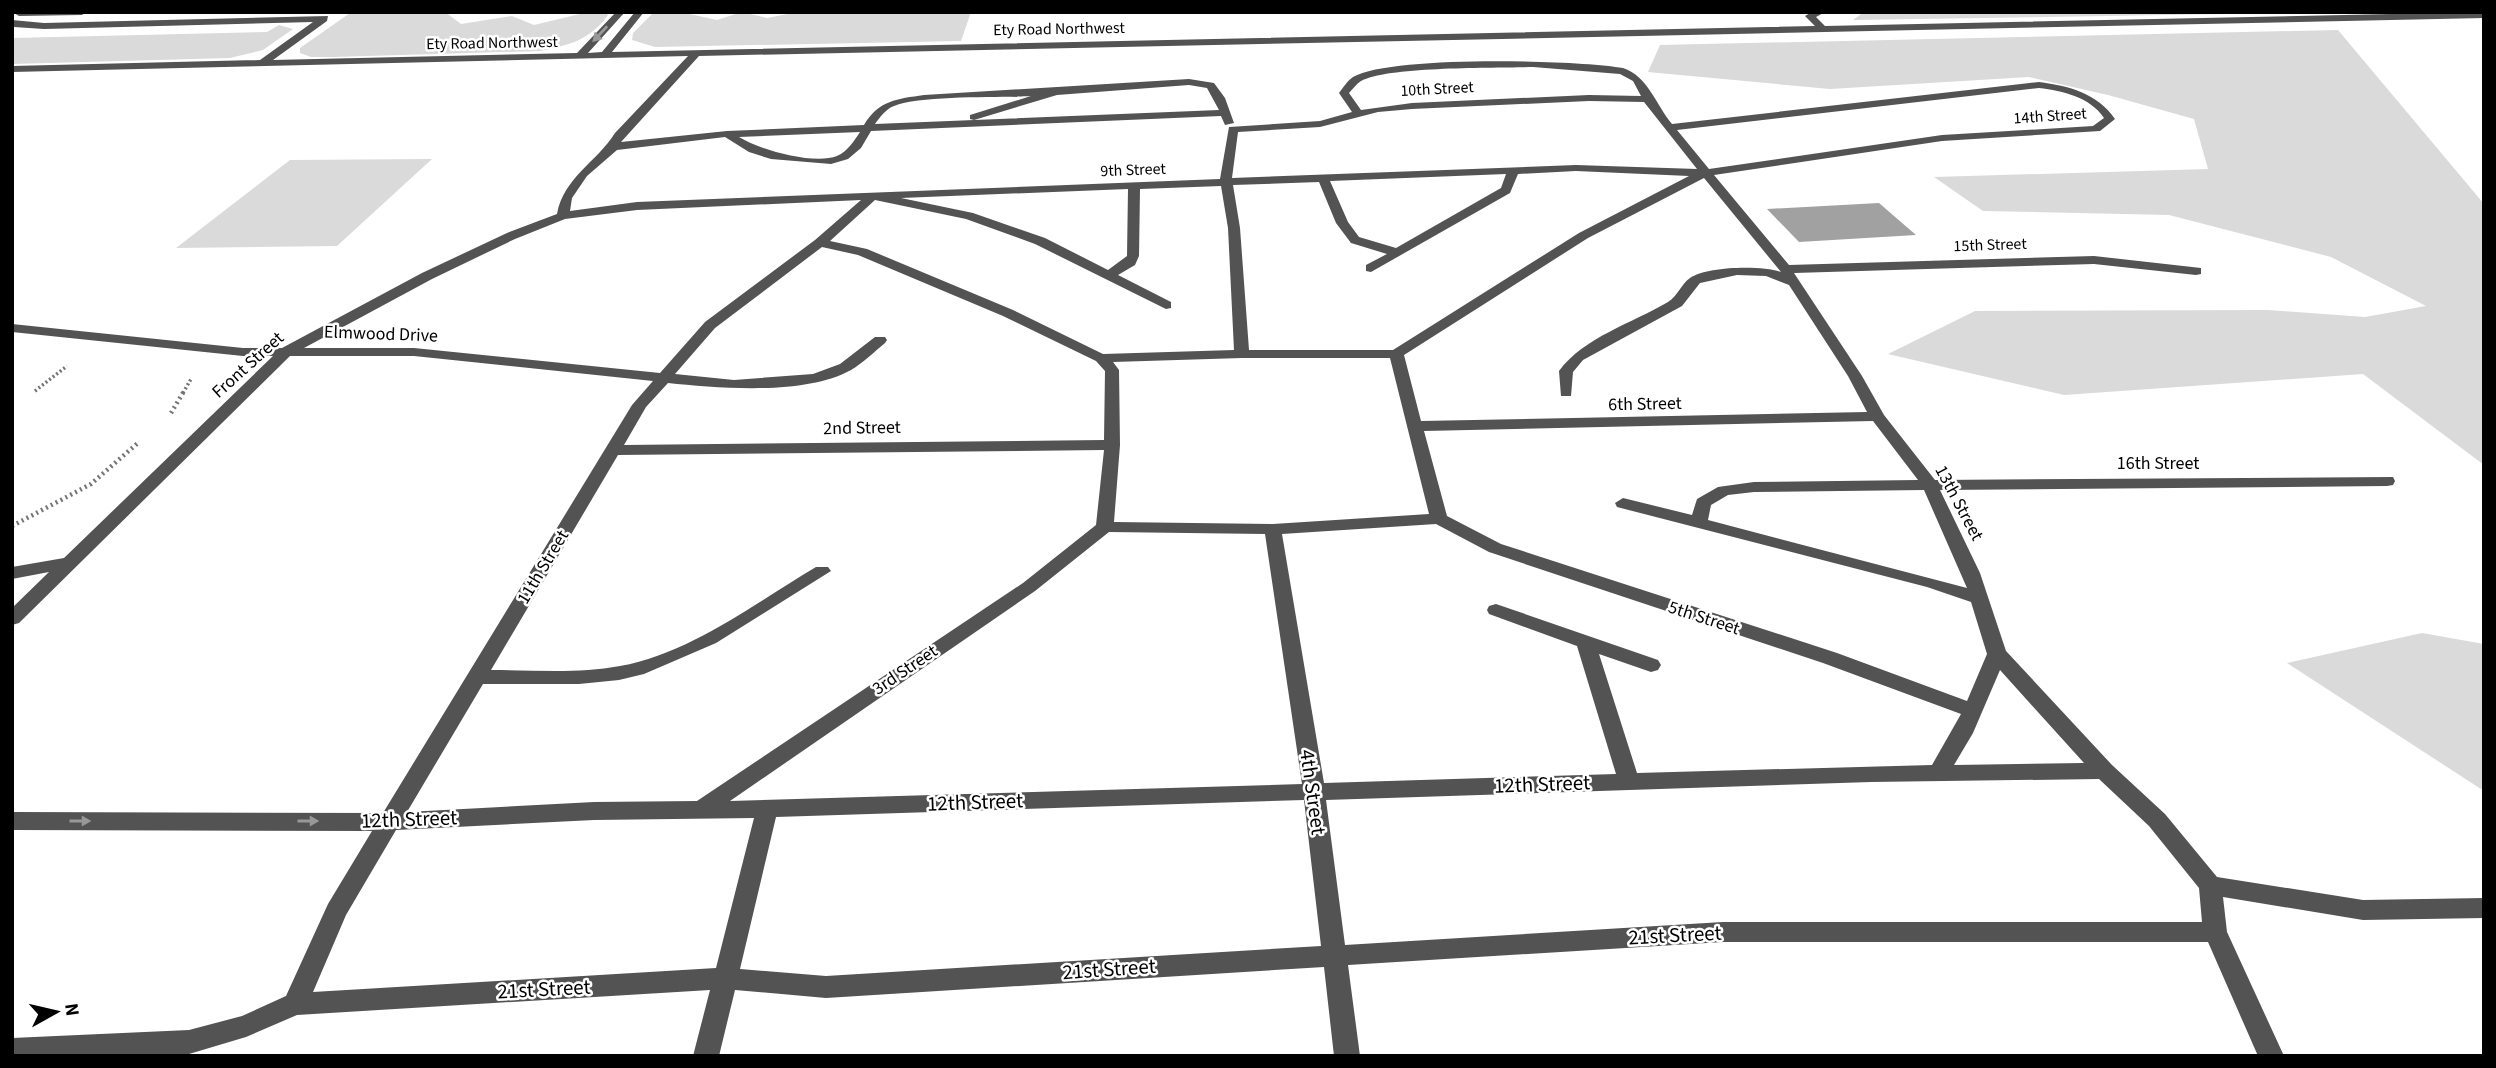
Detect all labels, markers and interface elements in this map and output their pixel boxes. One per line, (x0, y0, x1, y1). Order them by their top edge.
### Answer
street label: Ety Road Northwest (993, 17, 1126, 41)
one-way arrow (592, 25, 608, 42)
street label: Ety Road Northwest (426, 31, 559, 55)
street label: 10th Street (1400, 76, 1475, 102)
street label: 14th Street (2013, 102, 2088, 130)
street label: 9th Street (1100, 158, 1167, 182)
street label: 15th Street (1953, 233, 2028, 257)
street label: Elmwood Drive (324, 320, 438, 348)
street label: Front Street (207, 326, 289, 404)
street label: 6th Street (1608, 391, 1682, 417)
street label: 2nd Street (823, 415, 901, 441)
street label: 16th Street (2117, 451, 2199, 476)
street label: 13th Street (1929, 461, 1989, 545)
street label: 11th Street (511, 525, 575, 609)
street label: 5th Street (1665, 595, 1743, 641)
street label: 3rd Street (867, 639, 943, 701)
street label: 4th Street (1292, 747, 1334, 837)
street label: 12th Street (1493, 767, 1591, 801)
street label: 12th Street (926, 785, 1024, 819)
street label: 12th Street (360, 802, 458, 836)
one-way arrow (70, 815, 92, 827)
one-way arrow (297, 815, 319, 827)
street label: 21st Street (1628, 918, 1722, 952)
street label: 21st Street (1061, 951, 1157, 987)
street label: 21st Street (497, 972, 591, 1006)
north arrow (21, 977, 91, 1047)
text: N (57, 1002, 86, 1018)

